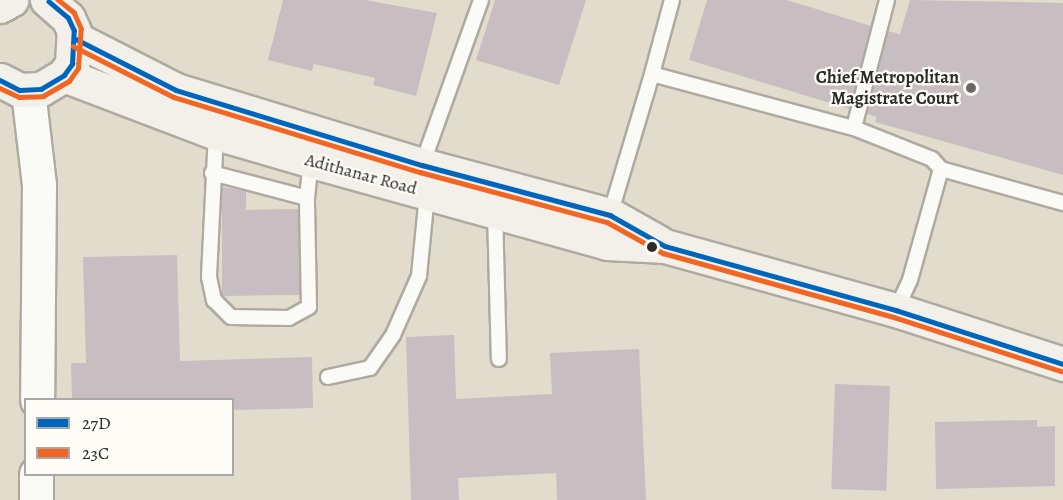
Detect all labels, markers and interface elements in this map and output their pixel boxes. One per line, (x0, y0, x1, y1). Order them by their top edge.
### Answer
place label: Chief Metropolitan Magistrate Court (816, 67, 959, 110)
marker: Chief Metropolitan Magistrate Court (964, 81, 978, 95)
street label: Adithanar Road (303, 149, 419, 199)
unlabelled marker (646, 241, 658, 253)
legend (24, 398, 234, 476)
text: 27D (82, 411, 111, 435)
text: 23C (82, 441, 109, 465)

